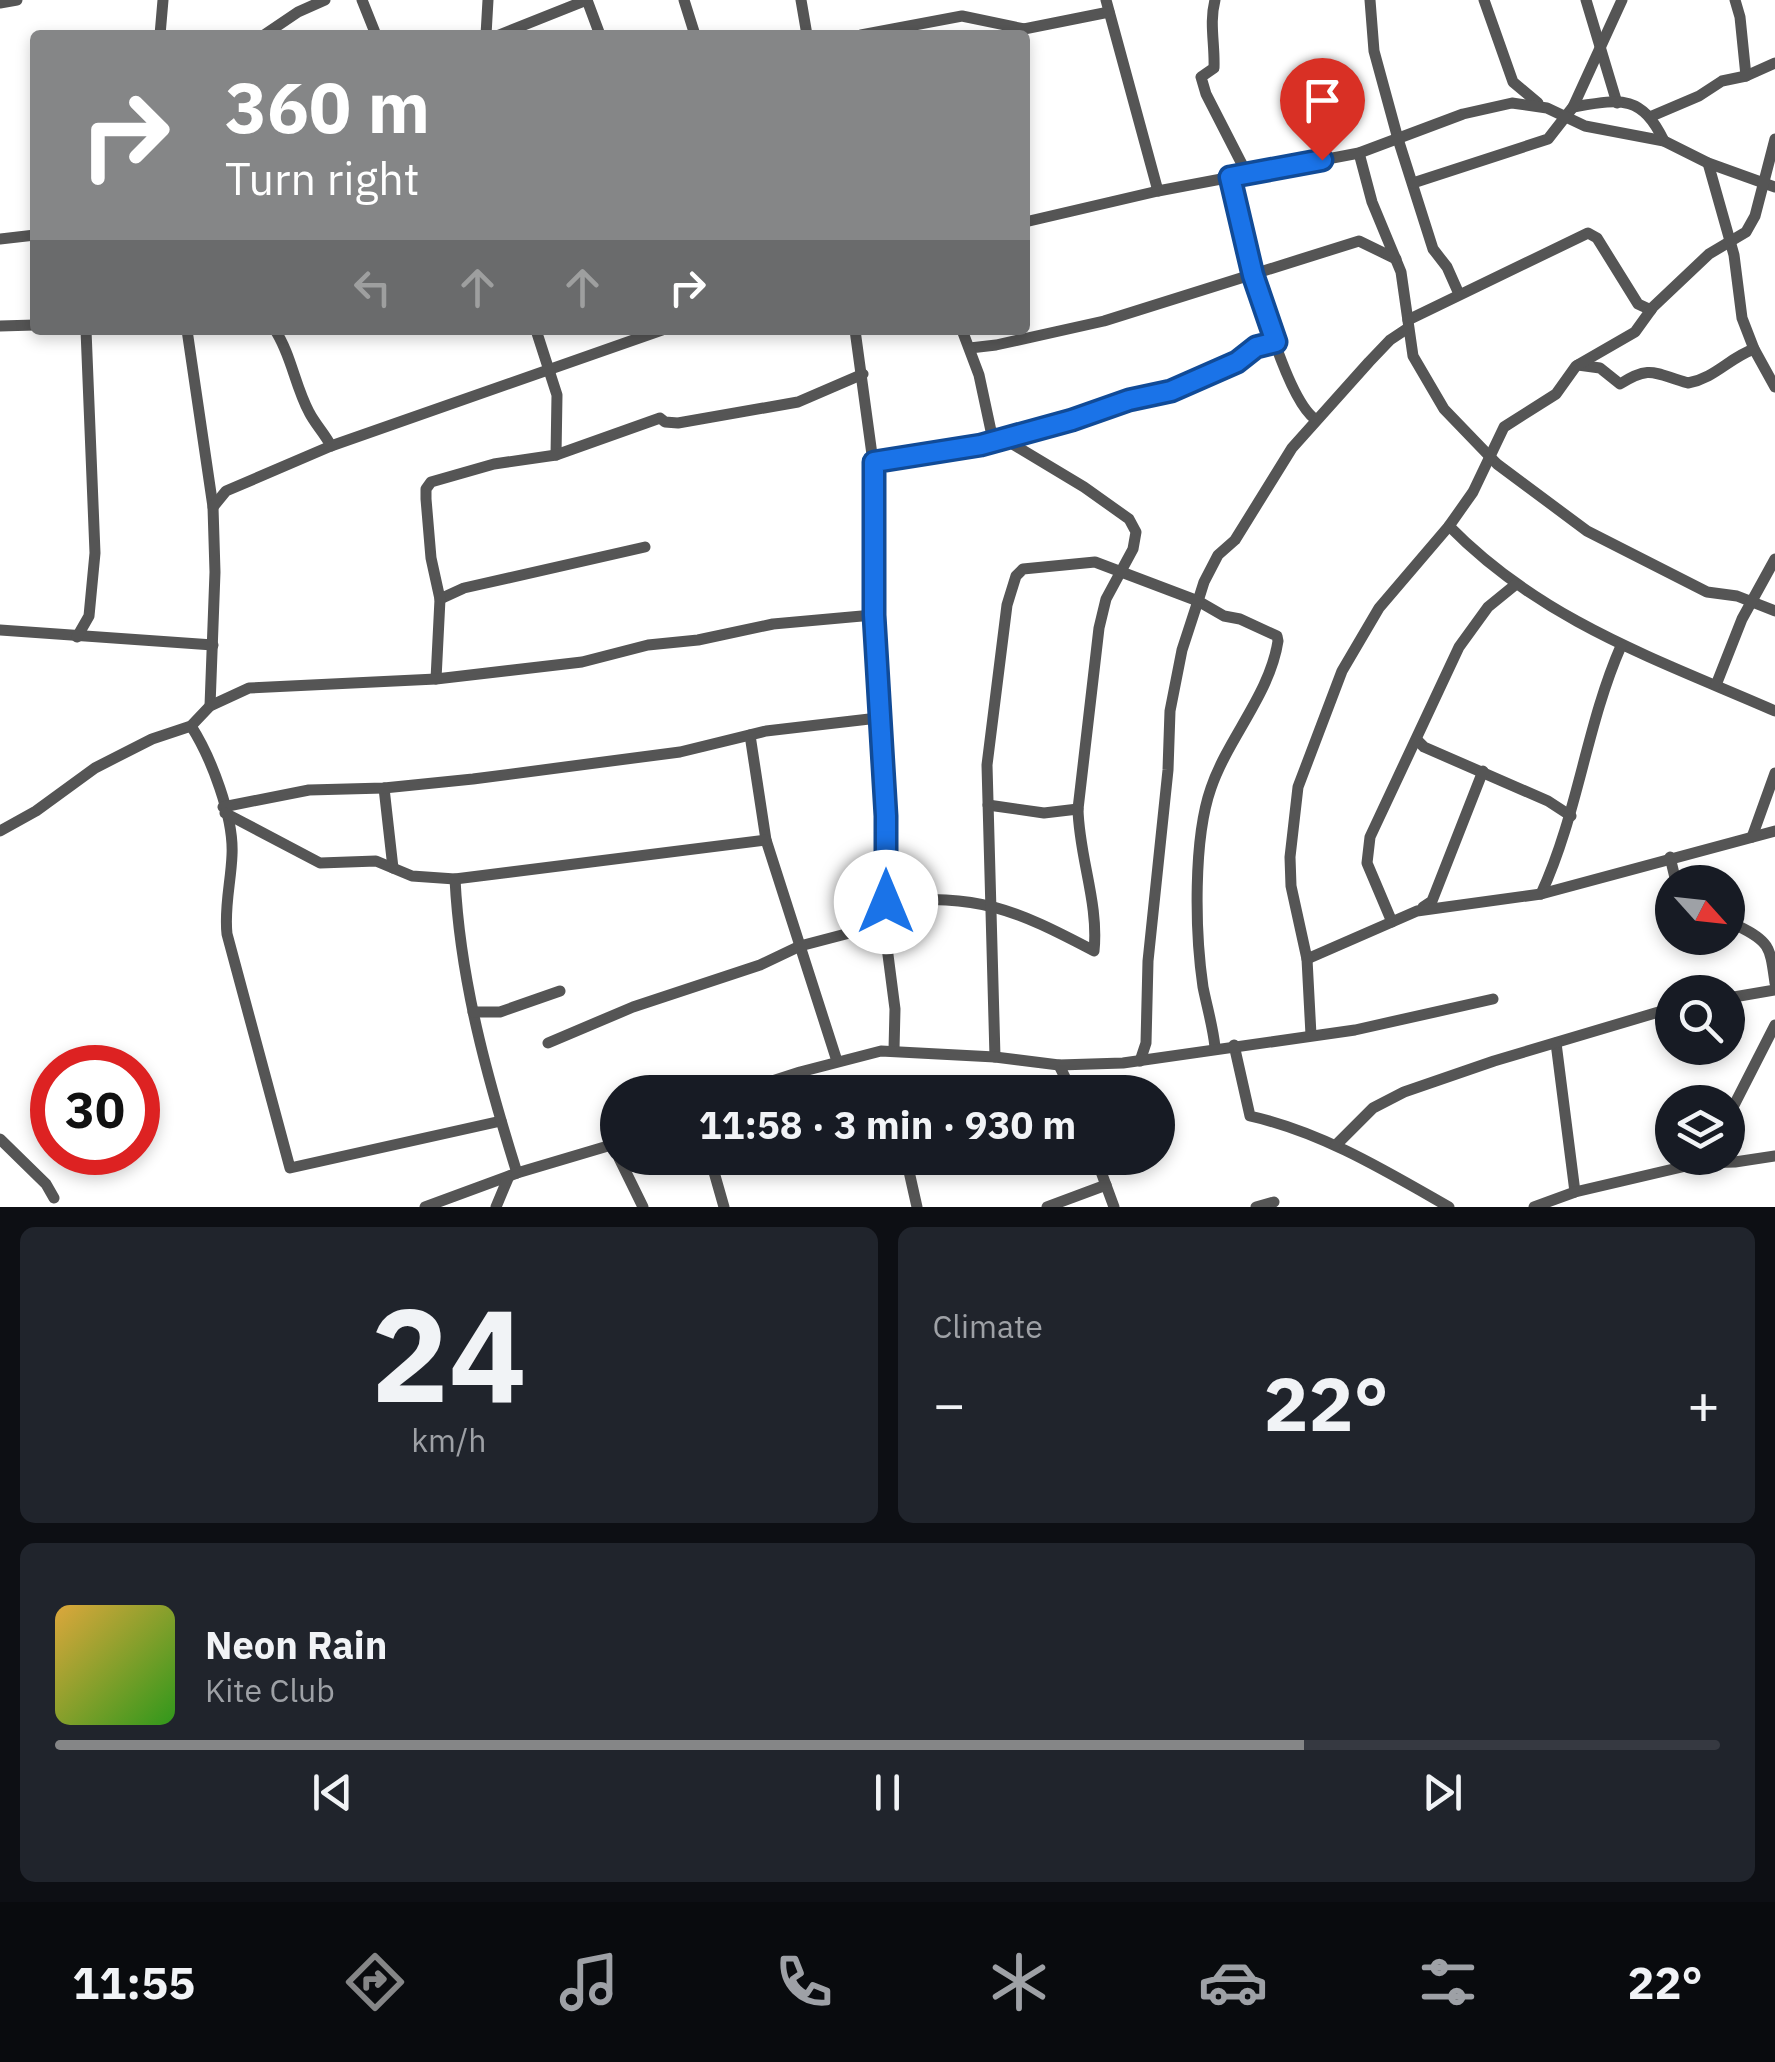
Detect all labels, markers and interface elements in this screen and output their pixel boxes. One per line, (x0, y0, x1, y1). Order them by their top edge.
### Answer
pin (1280, 58, 1365, 161)
text: 360 m (225, 61, 430, 152)
icon: right (60, 70, 190, 200)
icon: arrive (1295, 73, 1350, 128)
text: Turn right (225, 149, 420, 207)
icon: left (345, 260, 400, 315)
icon: ahead (450, 260, 505, 315)
icon: ahead (555, 260, 610, 315)
icon: right (660, 260, 715, 315)
position arrow (834, 850, 938, 954)
north arrow (1655, 865, 1745, 955)
map controls (1655, 865, 1745, 1175)
button: search (1655, 975, 1745, 1065)
speed limit sign: 30 (30, 1045, 160, 1175)
button: layers (1655, 1085, 1745, 1175)
text: 11:58 · 3 min · 930 m (699, 1100, 1076, 1149)
text: 24 (371, 1269, 527, 1438)
text: Climate (933, 1305, 1043, 1347)
text: 22° (1264, 1354, 1389, 1452)
text: − (933, 1368, 966, 1439)
text: + (1687, 1368, 1720, 1439)
text: km/h (411, 1419, 486, 1461)
text: Neon Rain (205, 1620, 387, 1669)
text: Kite Club (205, 1669, 335, 1711)
icon: previous (305, 1765, 360, 1820)
icon: pause (860, 1765, 915, 1820)
icon: next (1415, 1765, 1470, 1820)
icon: directions (340, 1947, 410, 2017)
icon: music (554, 1947, 624, 2017)
icon: phone (769, 1947, 839, 2017)
icon: climate (984, 1947, 1054, 2017)
icon: car (1198, 1947, 1268, 2017)
icon: filters (1413, 1947, 1483, 2017)
text: 11:55 (72, 1953, 195, 2011)
text: 22° (1627, 1953, 1703, 2011)

